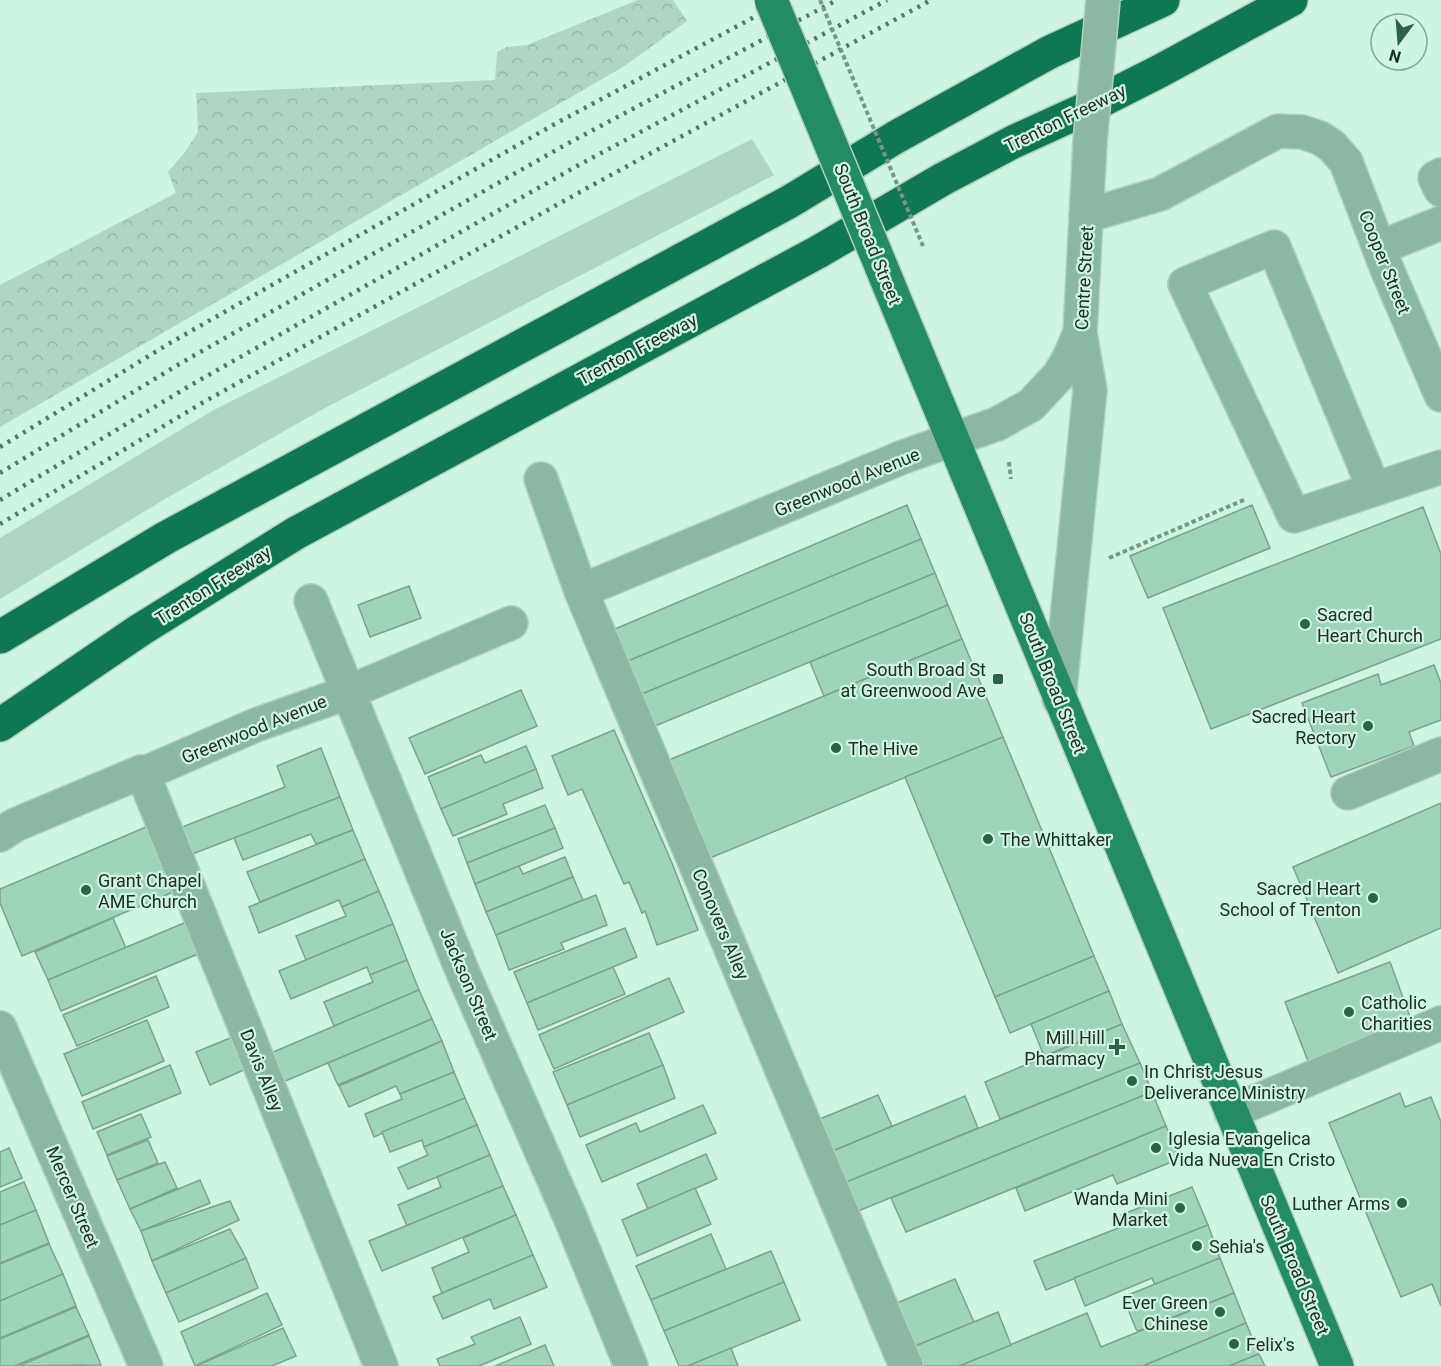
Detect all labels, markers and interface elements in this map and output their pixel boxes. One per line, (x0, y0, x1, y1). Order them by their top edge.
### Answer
north arrow (1369, 12, 1429, 72)
text: N (1387, 45, 1403, 67)
street label: Trenton Freeway (1001, 79, 1130, 156)
street label: South Broad Street (830, 160, 906, 308)
street label: Cooper Street (1355, 207, 1415, 317)
street label: Centre Street (1071, 225, 1097, 331)
street label: Trenton Freeway (574, 308, 701, 389)
street label: Greenwood Avenue (771, 443, 923, 521)
street label: Trenton Freeway (151, 541, 275, 629)
place label: Sacred Heart Church (1317, 604, 1423, 646)
street label: South Broad Street (1015, 609, 1091, 757)
marker: Sacred Heart Church (1298, 617, 1312, 631)
place label: South Broad St at Greenwood Ave (841, 659, 986, 701)
marker: South Broad St at Greenwood Ave (991, 672, 1005, 686)
street label: Greenwood Avenue (178, 690, 330, 768)
place label: Sacred Heart Rectory (1251, 706, 1356, 748)
marker: Sacred Heart Rectory (1361, 719, 1375, 733)
place label: The Hive (848, 738, 918, 759)
marker: The Hive (829, 741, 843, 755)
place label: The Whittaker (1000, 829, 1111, 850)
marker: The Whittaker (981, 832, 995, 846)
street label: Conovers Alley (688, 865, 754, 983)
place label: Grant Chapel AME Church (98, 870, 202, 912)
place label: Sacred Heart School of Trenton (1220, 878, 1361, 920)
marker: Grant Chapel AME Church (79, 883, 93, 897)
marker: Sacred Heart School of Trenton (1366, 891, 1380, 905)
street label: Jackson Street (436, 925, 502, 1043)
place label: Catholic Charities (1361, 992, 1432, 1034)
marker: Catholic Charities (1342, 1005, 1356, 1019)
street label: Davis Alley (236, 1026, 288, 1115)
place label: Mill Hill Pharmacy (1024, 1027, 1105, 1069)
marker: Mill Hill Pharmacy (1110, 1040, 1124, 1054)
place label: In Christ Jesus Deliverance Ministry (1144, 1061, 1306, 1103)
marker: In Christ Jesus Deliverance Ministry (1125, 1074, 1139, 1088)
place label: Iglesia Evangelica Vida Nueva En Cristo (1168, 1128, 1335, 1170)
marker: Iglesia Evangelica Vida Nueva En Cristo (1149, 1141, 1163, 1155)
street label: Mercer Street (42, 1143, 104, 1251)
place label: Wanda Mini Market (1074, 1188, 1168, 1230)
street label: South Broad Street (1256, 1192, 1334, 1338)
place label: Luther Arms (1292, 1193, 1390, 1214)
marker: Luther Arms (1395, 1196, 1409, 1210)
marker: Wanda Mini Market (1173, 1201, 1187, 1215)
place label: Sehia's (1209, 1236, 1264, 1257)
marker: Sehia's (1190, 1239, 1204, 1253)
place label: Ever Green Chinese (1122, 1292, 1208, 1334)
marker: Ever Green Chinese (1213, 1305, 1227, 1319)
place label: Felix's (1246, 1334, 1295, 1355)
marker: Felix's (1227, 1337, 1241, 1351)

